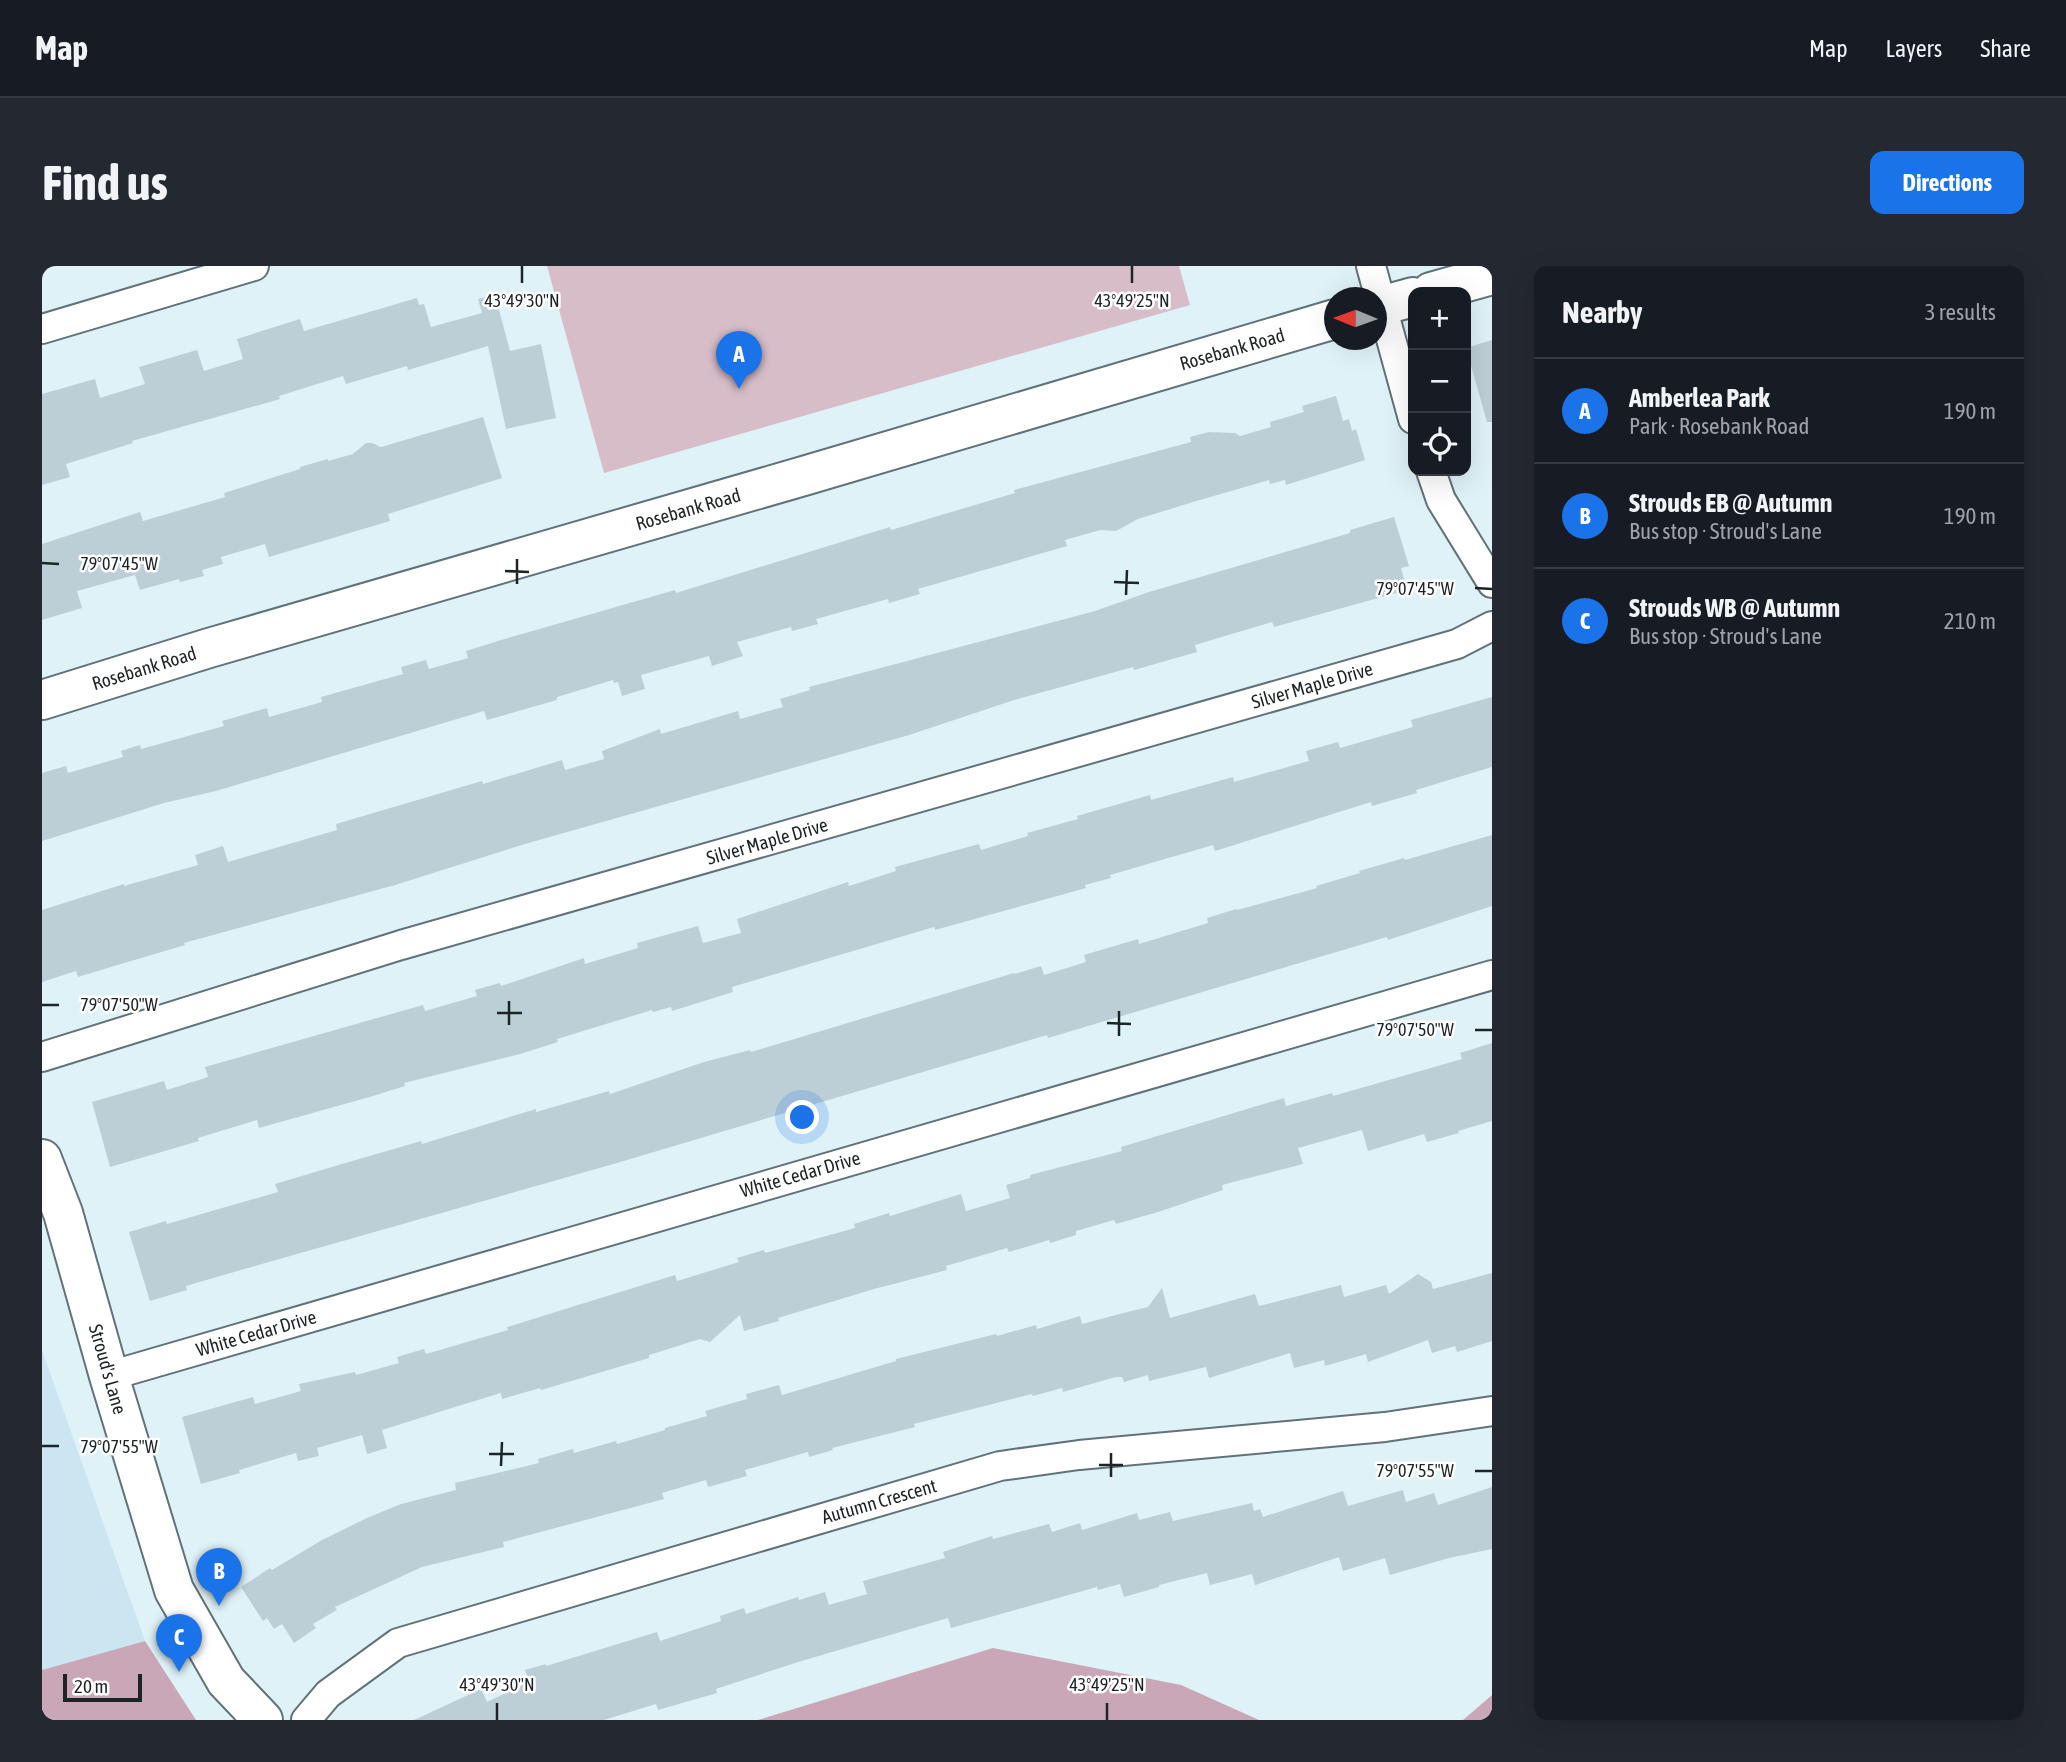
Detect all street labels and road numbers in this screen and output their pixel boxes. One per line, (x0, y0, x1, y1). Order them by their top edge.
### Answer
street label: Rosebank Road (1177, 324, 1287, 374)
street label: Rosebank Road (633, 484, 743, 534)
street label: Rosebank Road (89, 642, 199, 694)
street label: Silver Maple Drive (1249, 657, 1375, 713)
street label: Silver Maple Drive (704, 813, 830, 869)
street label: White Cedar Drive (737, 1146, 863, 1202)
street label: White Cedar Drive (193, 1305, 319, 1361)
street label: Stroud's Lane (85, 1321, 131, 1417)
street label: Autumn Crescent (819, 1474, 939, 1528)

